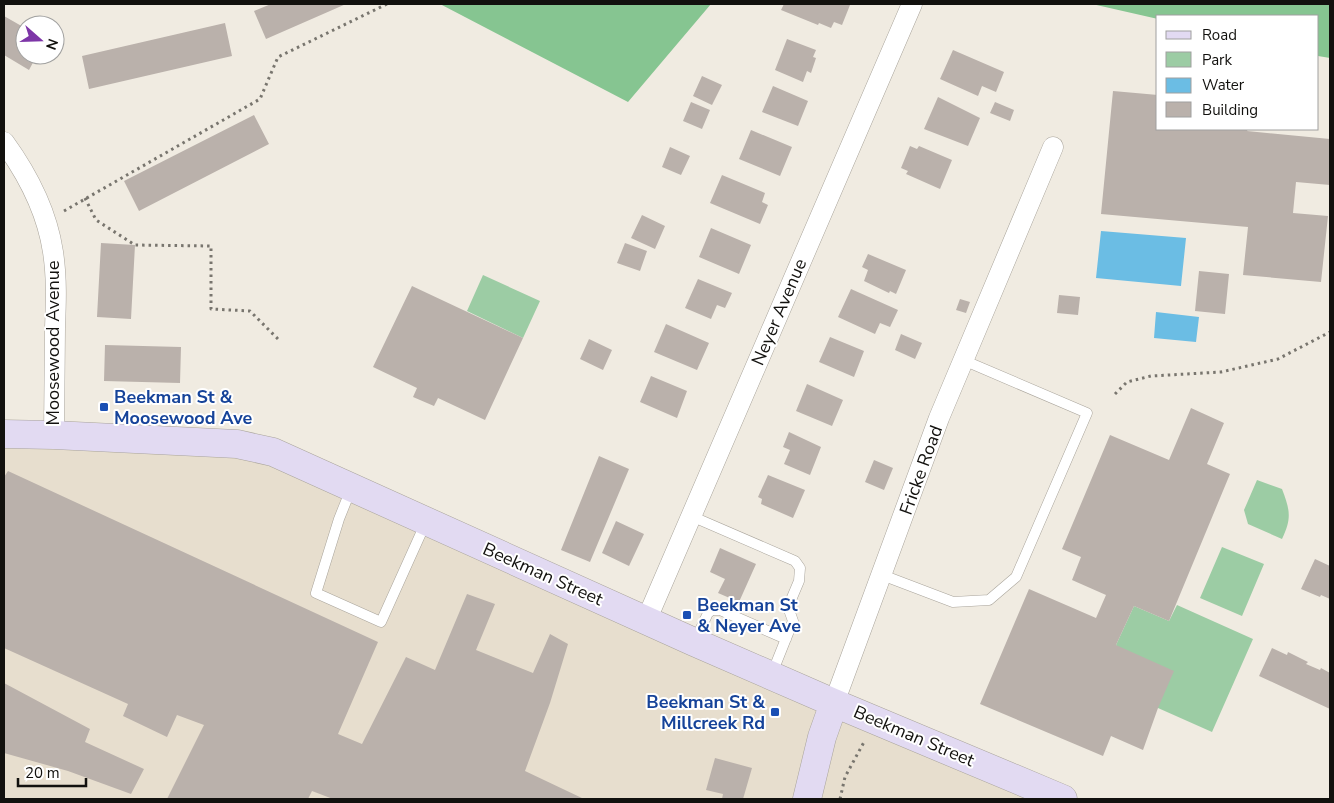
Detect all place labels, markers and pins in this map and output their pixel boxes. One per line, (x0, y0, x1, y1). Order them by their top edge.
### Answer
place label: Beekman St & Moosewood Ave (114, 385, 253, 430)
marker: Beekman St & Moosewood Ave (98, 401, 110, 413)
place label: Beekman St & Neyer Ave (697, 593, 801, 638)
marker: Beekman St & Neyer Ave (681, 609, 693, 621)
place label: Beekman St & Millcreek Rd (646, 690, 766, 735)
marker: Beekman St & Millcreek Rd (769, 706, 781, 718)

